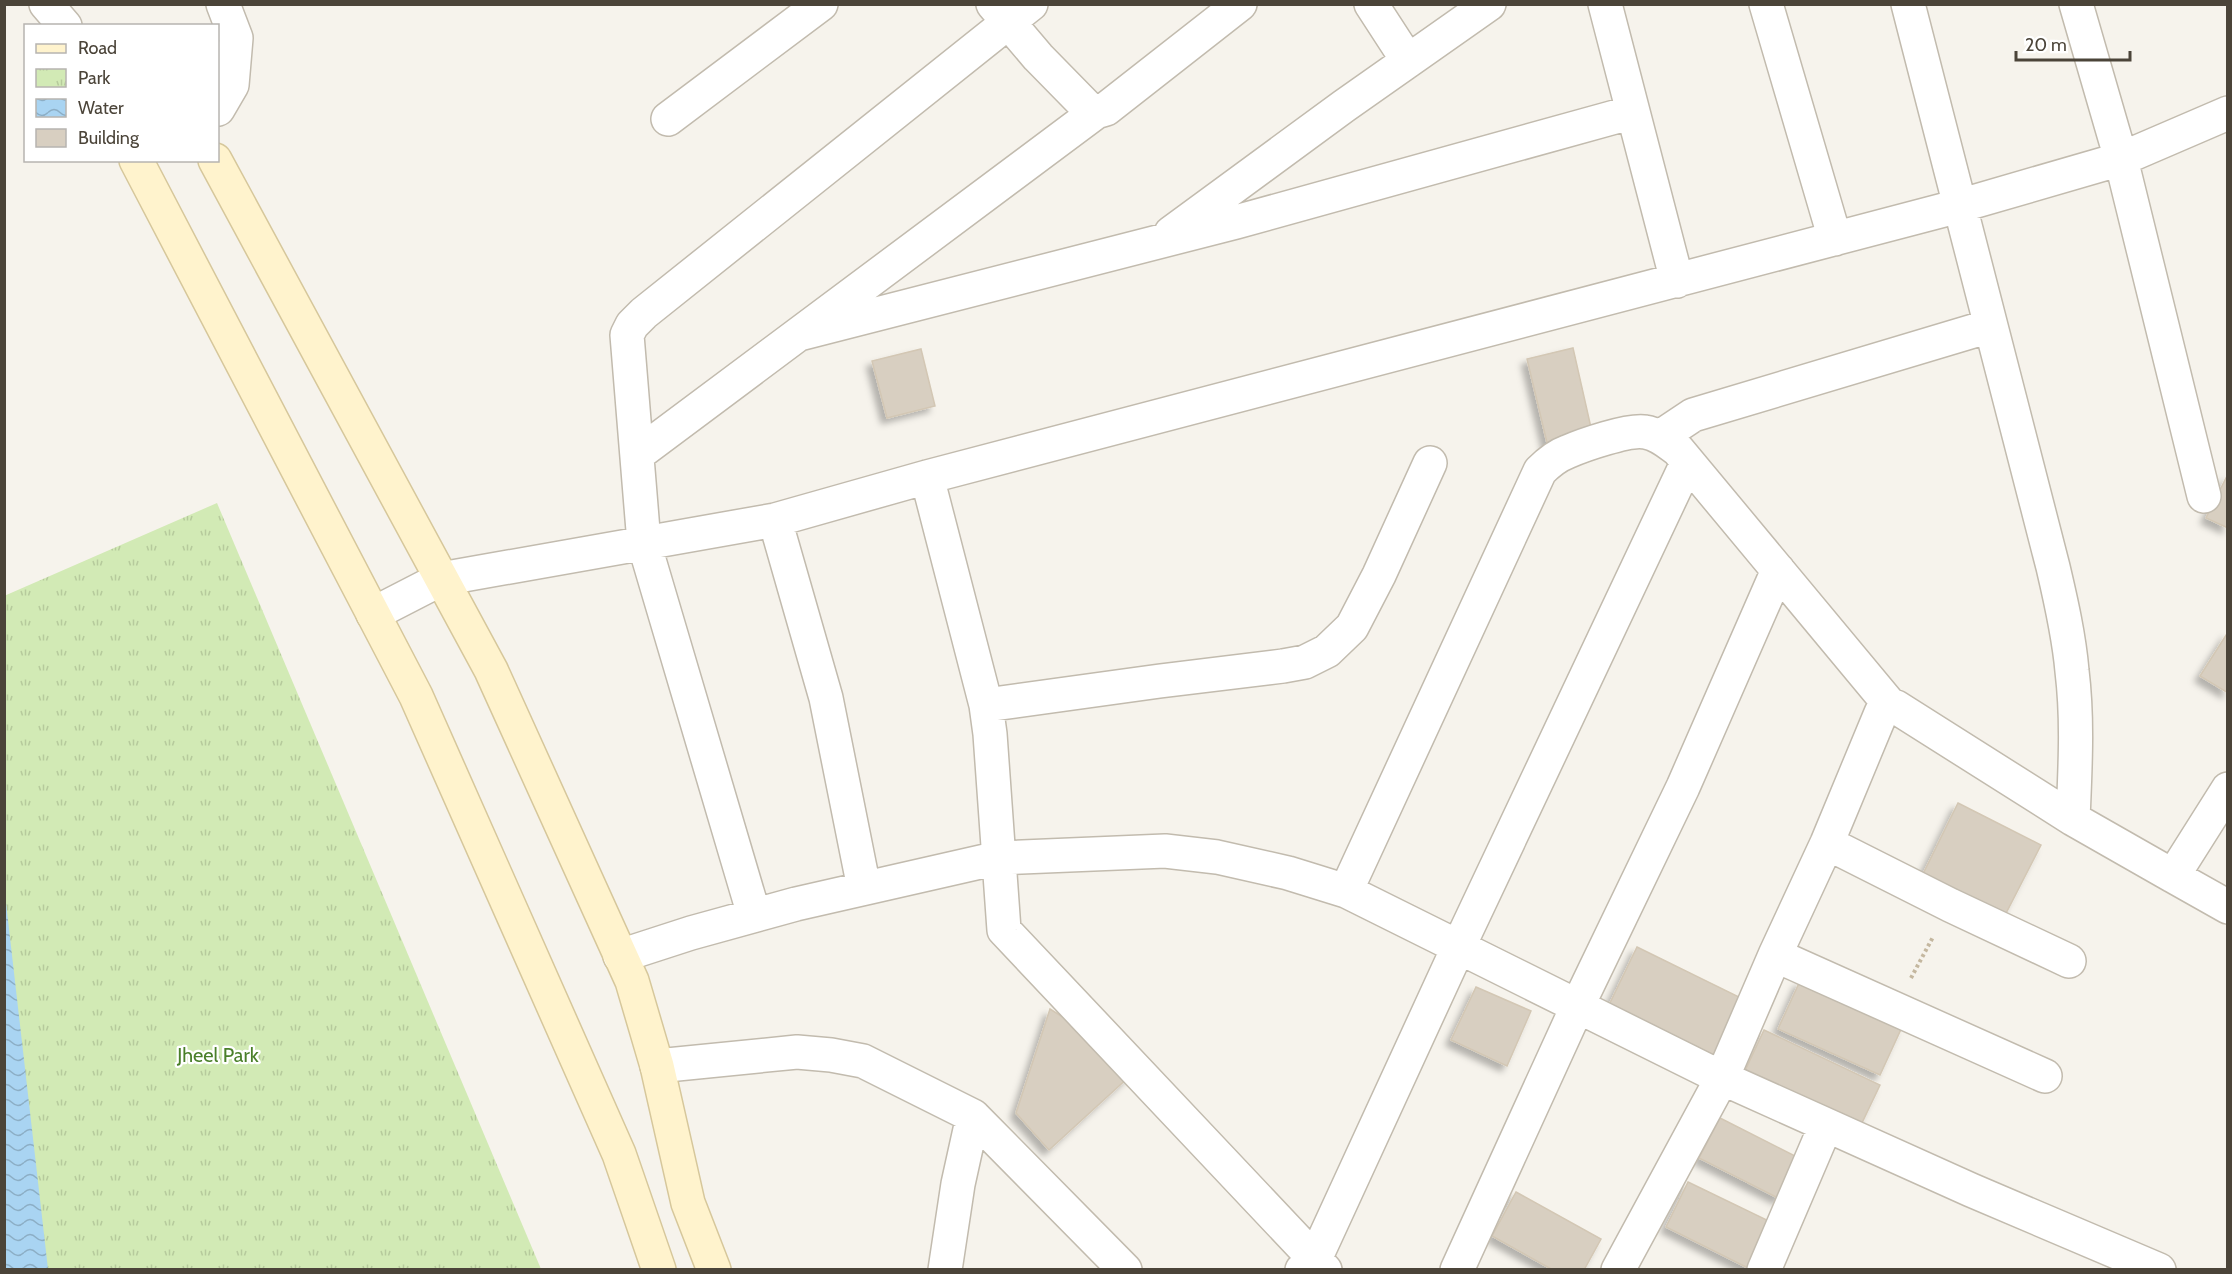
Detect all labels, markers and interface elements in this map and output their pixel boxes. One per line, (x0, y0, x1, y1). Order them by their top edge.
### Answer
legend (24, 24, 219, 162)
scale bar (2016, 24, 2130, 62)
text: 20 m (2025, 34, 2067, 56)
text: Road (78, 37, 117, 59)
text: Park (78, 67, 111, 89)
text: Water (78, 97, 124, 119)
text: Building (78, 127, 140, 149)
park label: Jheel Park (176, 1043, 259, 1067)

